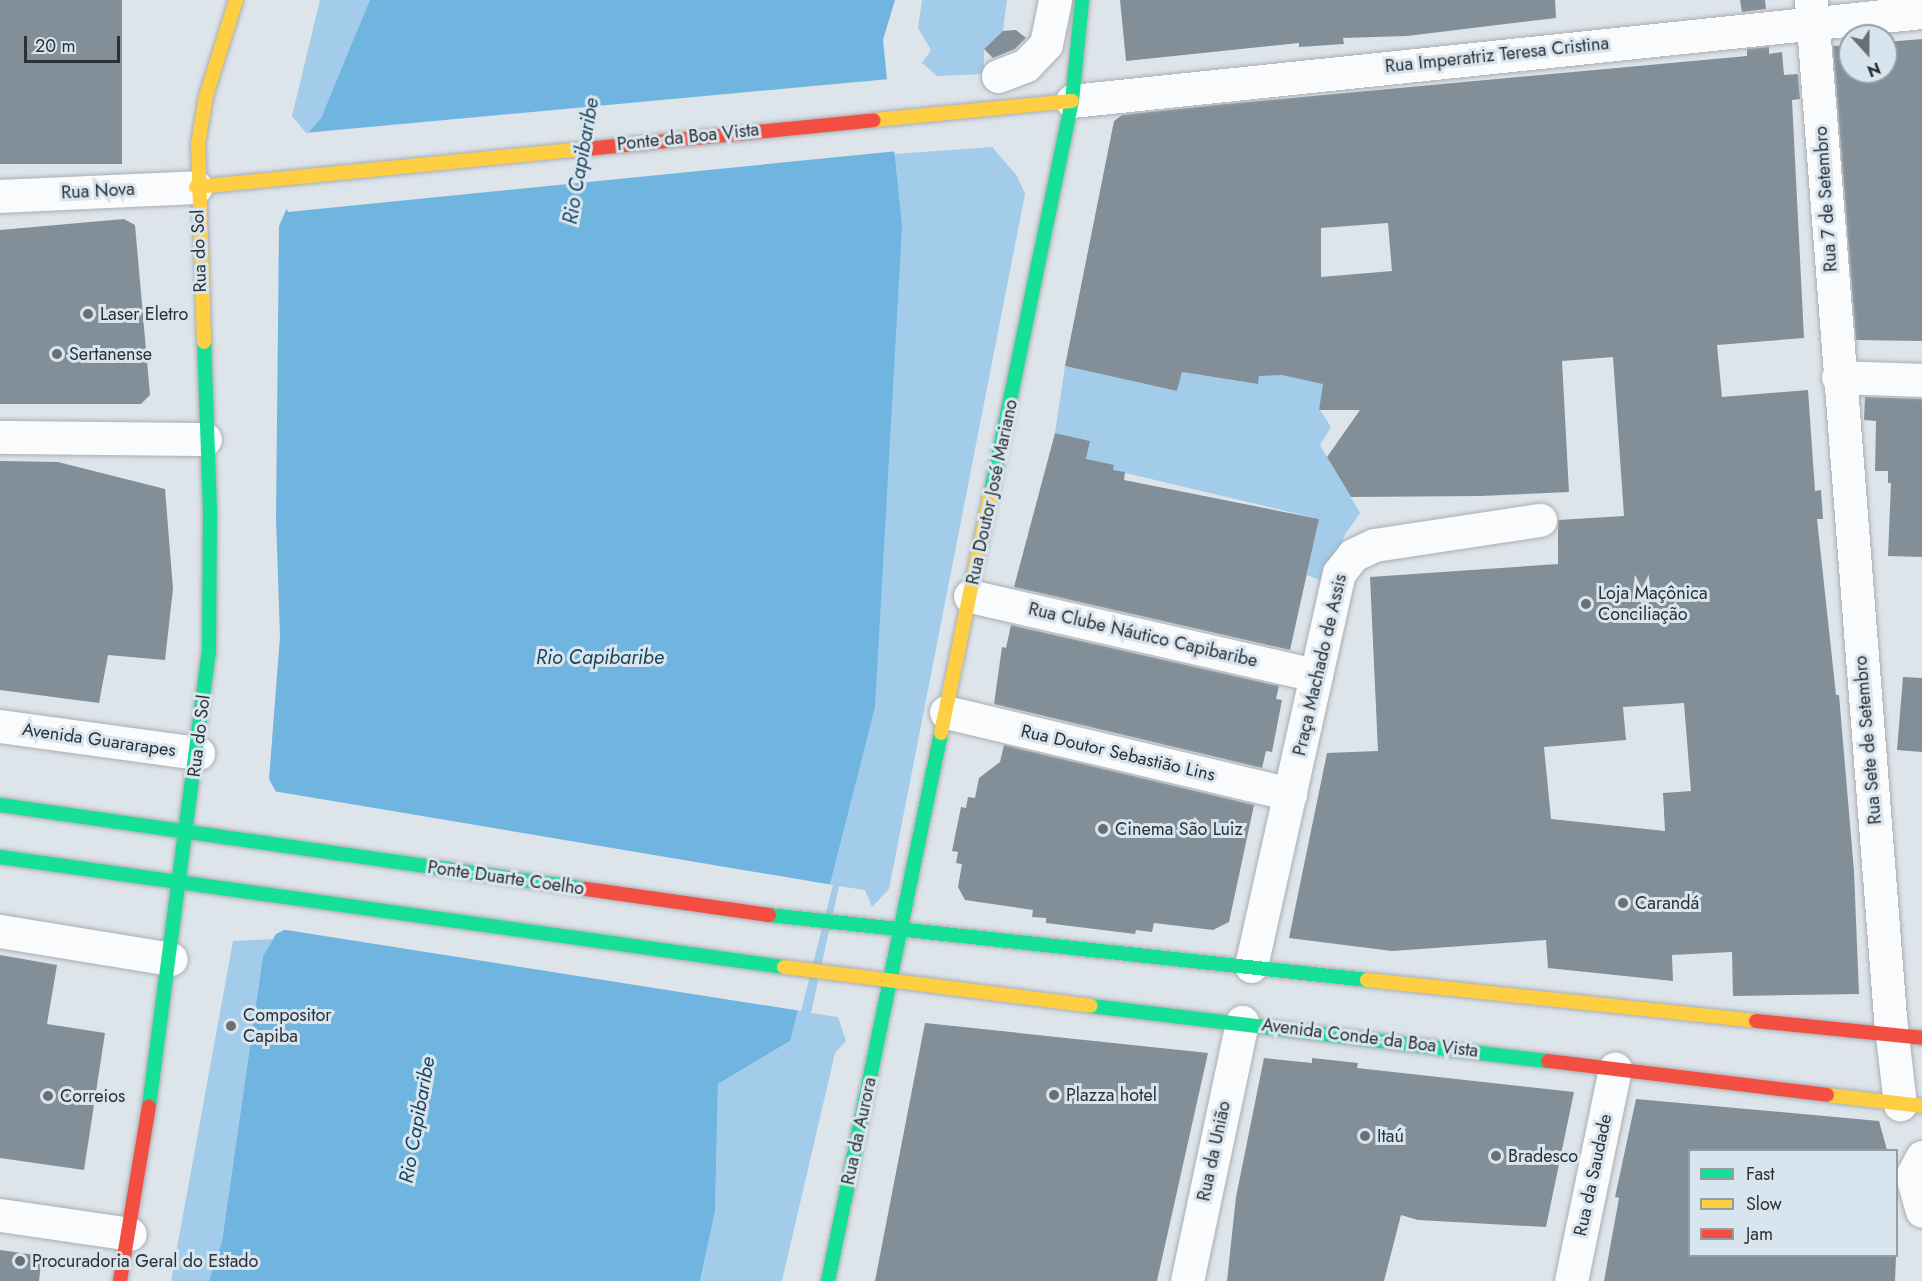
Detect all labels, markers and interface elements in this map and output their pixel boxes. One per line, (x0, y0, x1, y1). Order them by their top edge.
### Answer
scale bar (27, 24, 123, 62)
north arrow (1838, 24, 1898, 84)
street label: Rua Imperatriz Teresa Cristina (1384, 32, 1610, 78)
text: 20 m (35, 33, 75, 59)
text: N (1864, 56, 1884, 82)
water label: Rio Capibaribe (558, 96, 604, 226)
street label: Ponte da Boa Vista (616, 119, 760, 155)
street label: Rua 7 de Setembro (1810, 125, 1842, 273)
street label: Rua Nova (61, 178, 135, 204)
street label: Rua do Sol (187, 209, 211, 293)
place label: Laser Eletro (100, 303, 188, 325)
marker: Laser Eletro (81, 307, 95, 321)
place label: Sertanense (69, 343, 152, 365)
marker: Sertanense (50, 347, 64, 361)
street label: Rua Doutor José Mariano (962, 397, 1022, 587)
street label: Praça Machado de Assis (1289, 572, 1351, 758)
place label: Loja Maçônica Conciliação (1598, 583, 1708, 626)
marker: Loja Maçônica Conciliação (1579, 597, 1593, 611)
street label: Rua Clube Náutico Capibaribe (1026, 598, 1260, 672)
water label: Rio Capibaribe (536, 645, 664, 669)
street label: Rua Sete de Setembro (1850, 655, 1886, 825)
street label: Rua do Sol (183, 694, 215, 778)
street label: Avenida Guararapes (21, 719, 177, 761)
street label: Rua Doutor Sebastião Lins (1019, 720, 1217, 786)
place label: Cinema São Luiz (1115, 818, 1243, 840)
marker: Cinema São Luiz (1096, 822, 1110, 836)
street label: Ponte Duarte Coelho (426, 856, 586, 900)
place label: Carandá (1635, 892, 1699, 914)
marker: Carandá (1616, 896, 1630, 910)
place label: Compositor Capiba (243, 1005, 332, 1048)
street label: Avenida Conde da Boa Vista (1261, 1014, 1479, 1062)
marker: Compositor Capiba (224, 1019, 238, 1033)
water label: Rio Capibaribe (394, 1055, 440, 1185)
street label: Rua da Aurora (837, 1075, 881, 1187)
place label: Plazza hotel (1066, 1084, 1157, 1106)
place label: Correios (60, 1085, 125, 1107)
marker: Plazza hotel (1047, 1088, 1061, 1102)
marker: Correios (41, 1089, 55, 1103)
street label: Rua da União (1193, 1099, 1235, 1203)
street label: Rua da Saudade (1570, 1112, 1616, 1238)
place label: Itaú (1377, 1125, 1404, 1147)
marker: Itaú (1358, 1129, 1372, 1143)
place label: Bradesco (1508, 1145, 1578, 1167)
marker: Bradesco (1489, 1149, 1503, 1163)
legend (1688, 1149, 1898, 1257)
text: Fast (1746, 1161, 1775, 1187)
text: Slow (1746, 1191, 1782, 1217)
text: Jam (1746, 1221, 1773, 1247)
place label: Procuradoria Geral do Estado (32, 1250, 258, 1272)
marker: Procuradoria Geral do Estado (13, 1254, 27, 1268)

